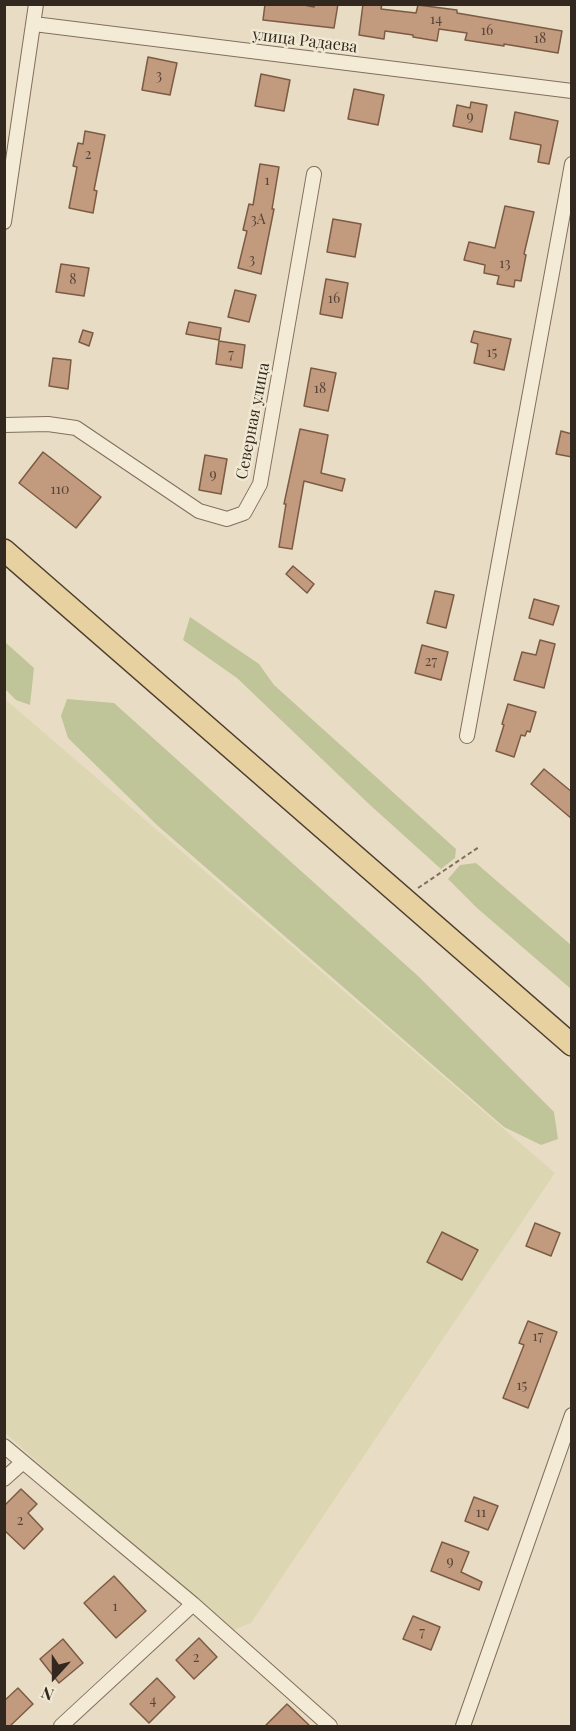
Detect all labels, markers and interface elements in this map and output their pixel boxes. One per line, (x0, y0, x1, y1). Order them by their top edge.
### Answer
house number: 14 (430, 12, 442, 28)
house number: 16 (481, 23, 493, 39)
street label: улица Радаева (251, 25, 359, 57)
house number: 18 (534, 31, 546, 47)
house number: 3 (156, 68, 162, 84)
house number: 9 (466, 109, 474, 125)
house number: 2 (85, 147, 91, 163)
house number: 1 (264, 173, 270, 189)
house number: 3А (250, 212, 266, 228)
house number: 3 (249, 252, 255, 268)
house number: 13 (499, 256, 511, 272)
house number: 8 (69, 272, 77, 288)
house number: 16 (328, 291, 340, 307)
house number: 15 (487, 345, 497, 361)
house number: 7 (228, 347, 234, 363)
street label: Северная улица (232, 361, 274, 481)
house number: 18 (314, 381, 326, 397)
house number: 9 (209, 467, 217, 483)
house number: 110 (51, 482, 69, 498)
house number: 27 (425, 654, 437, 670)
house number: 17 (533, 1329, 543, 1345)
house number: 15 (517, 1378, 527, 1394)
house number: 11 (476, 1505, 486, 1521)
house number: 2 (17, 1513, 23, 1529)
house number: 9 (446, 1554, 454, 1570)
house number: 1 (112, 1599, 118, 1615)
house number: 7 (419, 1625, 425, 1641)
north arrow (24, 1647, 84, 1707)
house number: 2 (193, 1650, 199, 1666)
text: N (38, 1682, 57, 1706)
house number: 4 (150, 1693, 156, 1709)

